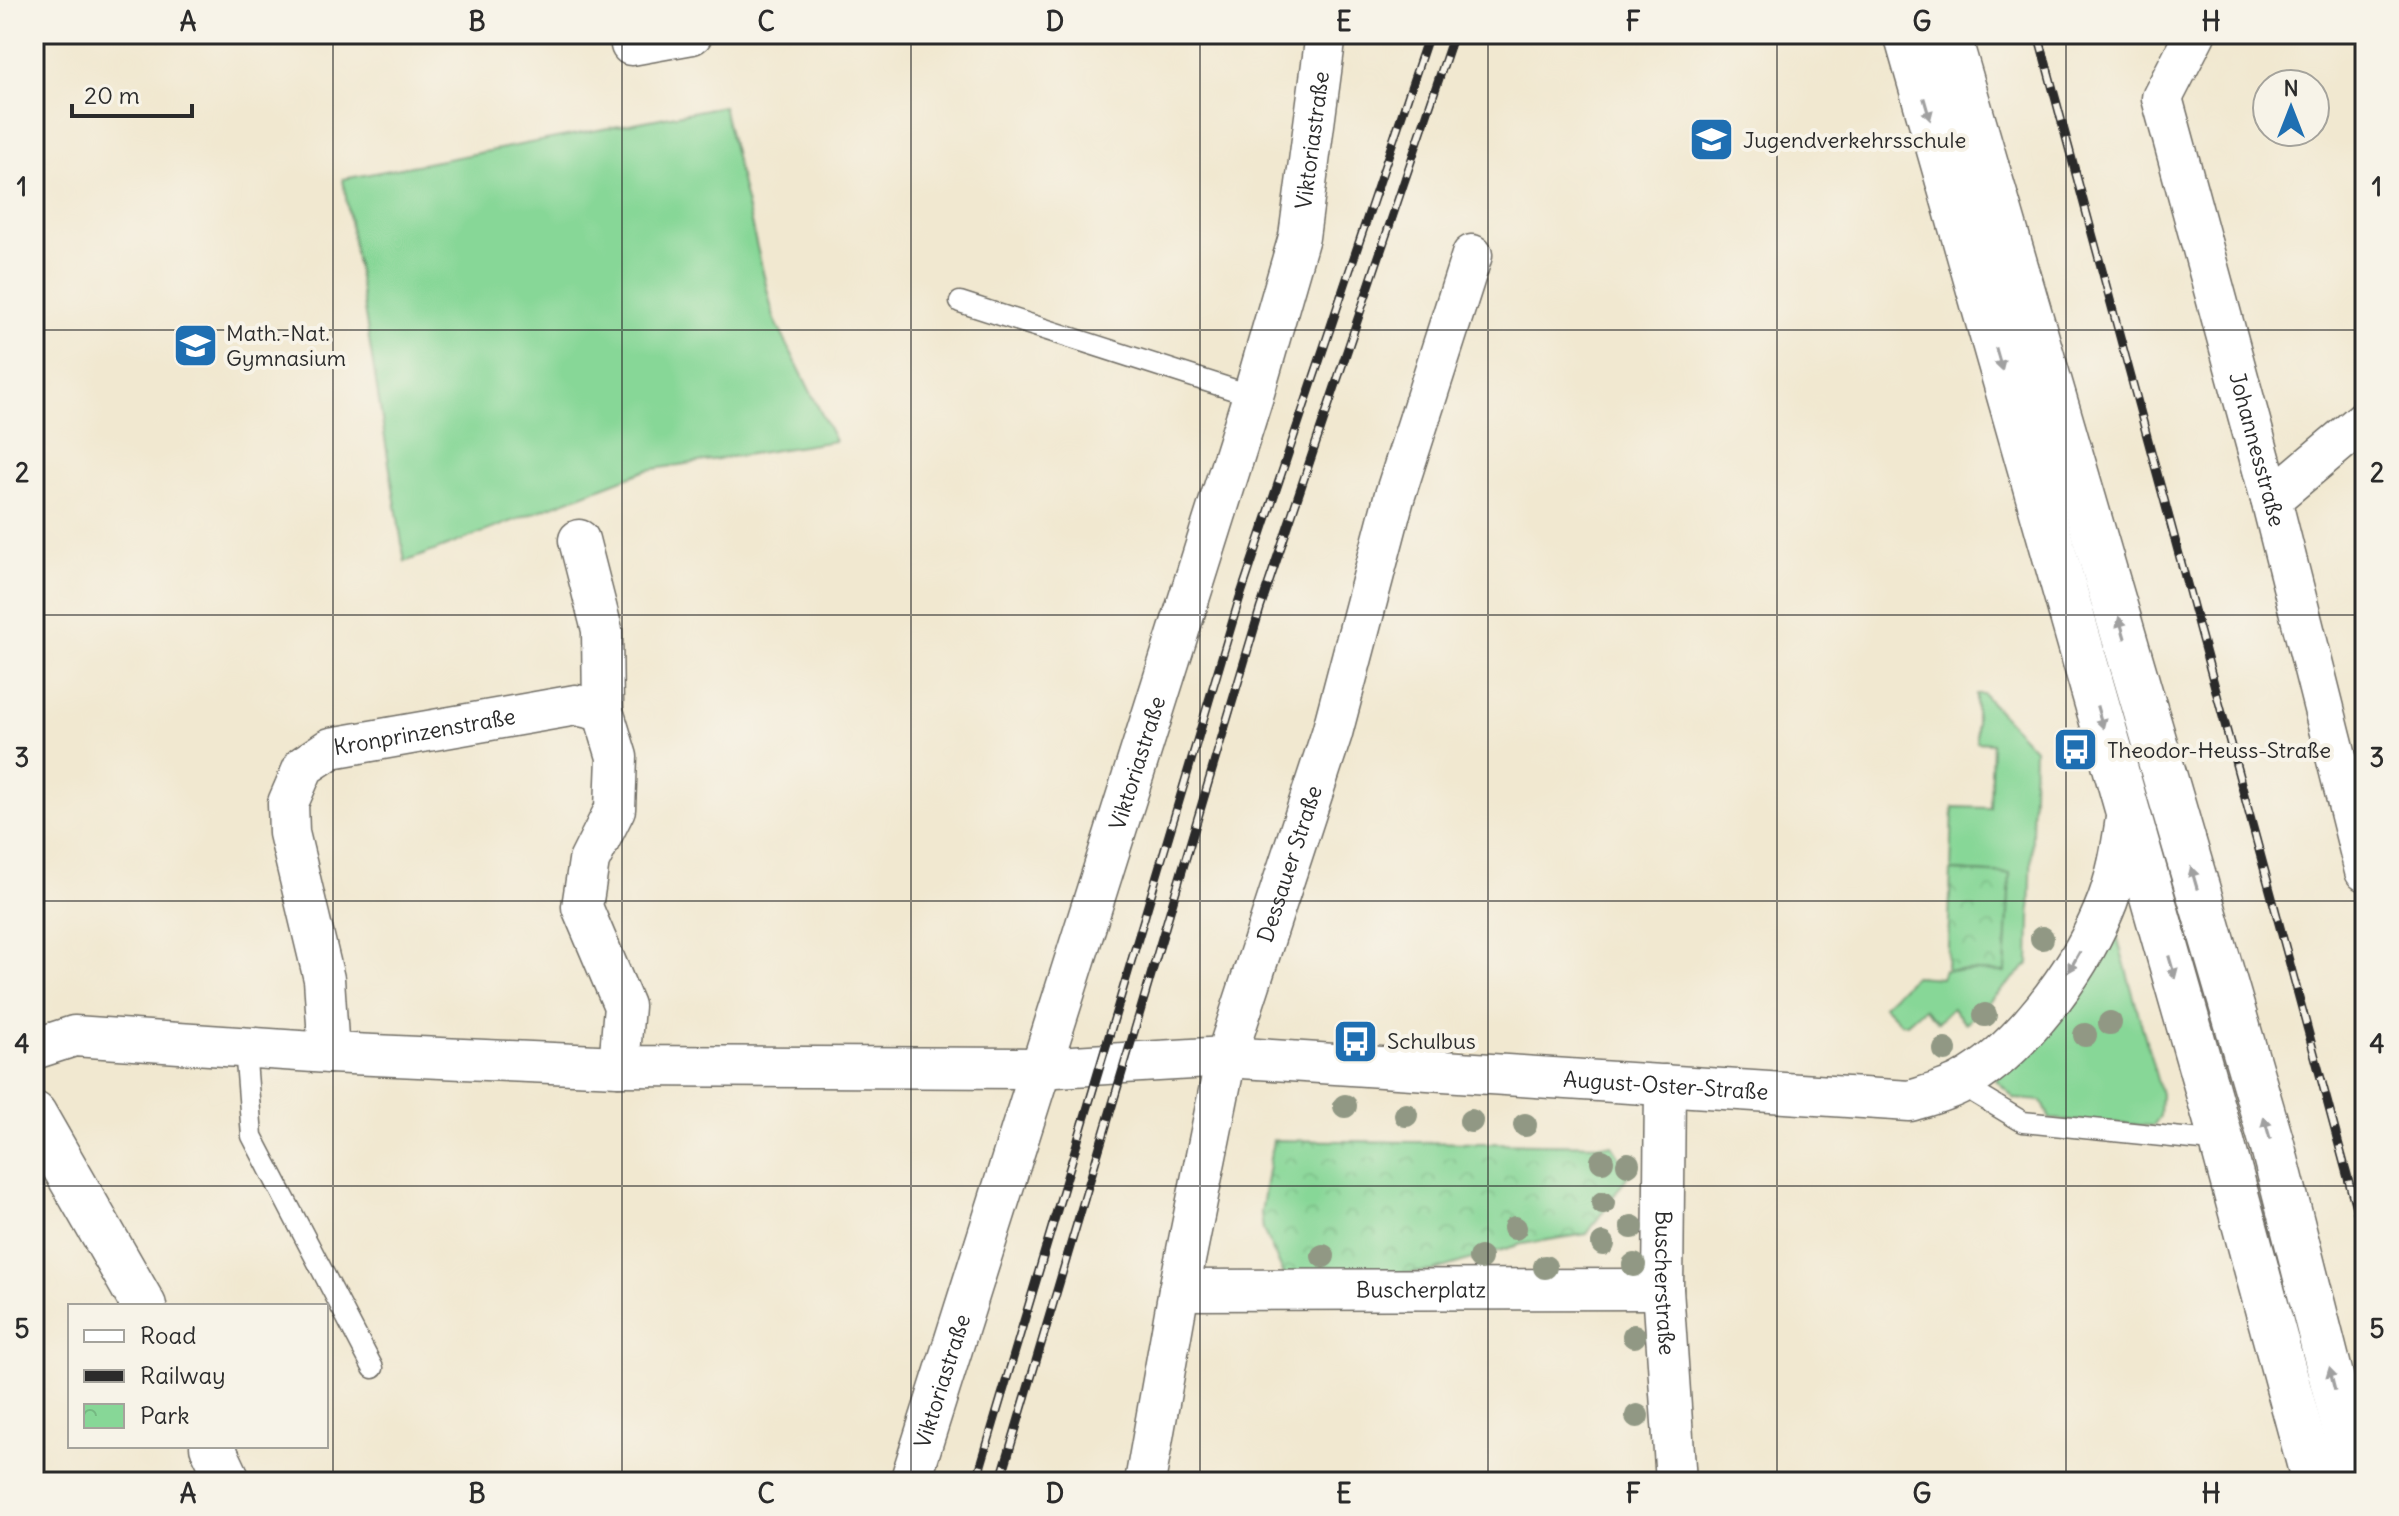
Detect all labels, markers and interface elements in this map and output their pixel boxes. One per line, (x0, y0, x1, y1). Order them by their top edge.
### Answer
text: A (180, 5, 197, 38)
text: B (468, 5, 486, 38)
text: C (757, 5, 775, 38)
text: D (1046, 5, 1064, 38)
text: E (1336, 5, 1352, 38)
text: F (1626, 5, 1641, 38)
text: G (1913, 5, 1932, 38)
text: H (2202, 5, 2220, 38)
scale bar (72, 68, 192, 118)
north arrow (2251, 68, 2331, 148)
street label: Viktoriastraße (1289, 70, 1335, 211)
text: N (2283, 74, 2299, 102)
text: 20 m (84, 80, 140, 110)
one-way arrow (1921, 97, 1934, 121)
school or university icon: Jugendverkehrsschule (1688, 116, 1736, 164)
place label: Jugendverkehrsschule (1743, 126, 1966, 154)
text: 1 (17, 170, 27, 203)
text: 1 (2372, 170, 2382, 203)
place label: Math.-Nat. Gymnasium (226, 319, 346, 372)
school or university icon: Math.-Nat. Gymnasium (171, 322, 219, 370)
one-way arrow (1993, 347, 2005, 372)
street label: Johannesstraße (2223, 369, 2291, 529)
text: 2 (15, 456, 29, 489)
text: 2 (2370, 456, 2384, 489)
one-way arrow (2115, 616, 2127, 641)
street label: Viktoriastraße (1103, 693, 1171, 833)
street label: Kronprinzenstraße (331, 702, 518, 761)
one-way arrow (2095, 704, 2107, 729)
bus stop icon: Theodor-Heuss-Straße (2052, 726, 2100, 774)
place label: Theodor-Heuss-Straße (2107, 736, 2331, 764)
text: 3 (15, 741, 29, 774)
text: 3 (2370, 741, 2384, 774)
street label: Dessauer Straße (1251, 782, 1328, 946)
one-way arrow (2187, 865, 2200, 889)
one-way arrow (2067, 951, 2081, 974)
one-way arrow (2166, 955, 2179, 979)
bus stop icon: Schulbus (1332, 1017, 1380, 1065)
text: 4 (14, 1027, 30, 1060)
place label: Schulbus (1387, 1027, 1476, 1055)
text: 4 (2369, 1027, 2385, 1060)
street label: August-Oster-Straße (1562, 1065, 1769, 1106)
one-way arrow (2260, 1115, 2273, 1139)
street label: Buscherstraße (1649, 1211, 1681, 1356)
street label: Buscherplatz (1356, 1275, 1486, 1304)
legend (68, 1304, 328, 1448)
street label: Viktoriastraße (908, 1311, 976, 1451)
text: 5 (15, 1312, 30, 1345)
text: 5 (2370, 1312, 2385, 1345)
text: Road (140, 1320, 196, 1350)
text: Railway (140, 1360, 226, 1390)
one-way arrow (2325, 1367, 2338, 1392)
text: Park (140, 1400, 190, 1430)
text: A (180, 1477, 197, 1510)
text: B (468, 1477, 486, 1510)
text: C (757, 1477, 775, 1510)
text: D (1046, 1477, 1064, 1510)
text: E (1336, 1477, 1352, 1510)
text: F (1626, 1477, 1641, 1510)
text: G (1913, 1477, 1932, 1510)
text: H (2202, 1477, 2220, 1510)

